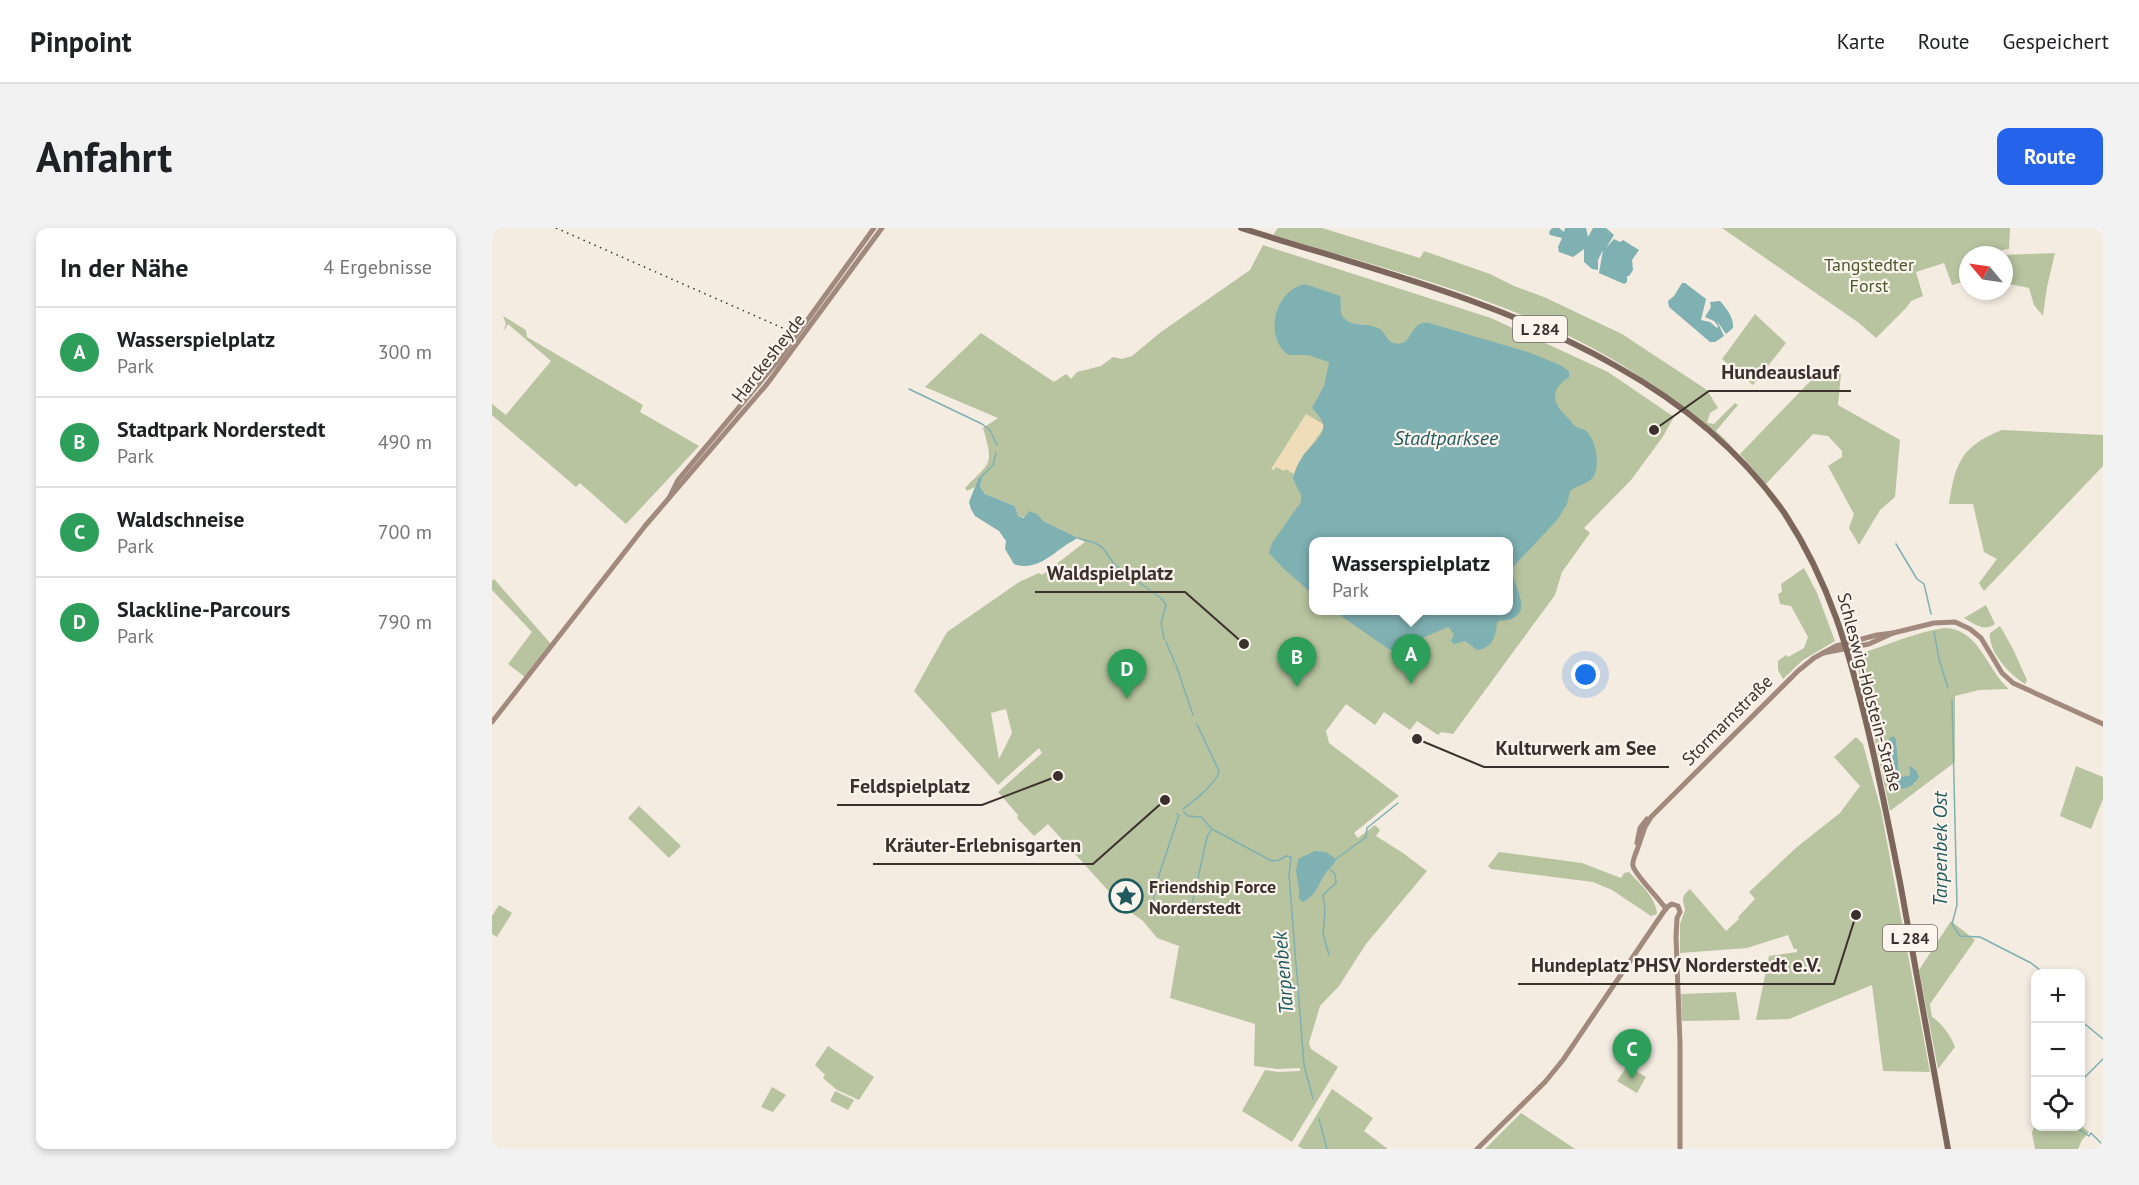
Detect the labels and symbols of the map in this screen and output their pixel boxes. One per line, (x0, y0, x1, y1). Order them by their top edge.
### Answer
north arrow (1959, 246, 2013, 300)
park label: Tangstedter Forst (1824, 253, 1914, 297)
street label: Harckesheyde (726, 309, 810, 407)
road number: L 284 (1513, 316, 1567, 342)
callout: Hundeauslauf (1709, 353, 1851, 391)
text: Hundeauslauf (1721, 359, 1840, 385)
water label: Stadtparksee (1394, 425, 1499, 451)
callout: Waldspielplatz (1035, 554, 1185, 592)
text: Waldspielplatz (1047, 560, 1173, 586)
street label: Schleswig-Holstein-Straße (1832, 590, 1908, 794)
pin: A (1392, 634, 1430, 684)
pin: B (1278, 638, 1316, 687)
pin: D (1108, 650, 1146, 699)
your location (1571, 660, 1600, 689)
street label: Stormarnstraße (1677, 670, 1777, 770)
callout: Kulturwerk am See (1484, 729, 1669, 767)
text: Kulturwerk am See (1496, 735, 1657, 761)
callout: Feldspielplatz (837, 767, 982, 805)
text: Feldspielplatz (850, 773, 970, 799)
water label: Tarpenbek Ost (1927, 790, 1953, 907)
callout: Kräuter-Erlebnisgarten (873, 826, 1093, 864)
text: Kräuter-Erlebnisgarten (885, 832, 1081, 858)
place label: Friendship Force Norderstedt (1149, 875, 1276, 919)
place icon: Friendship Force Norderstedt (1108, 878, 1144, 914)
road number: L 284 (1883, 925, 1937, 951)
water label: Tarpenbek (1266, 929, 1300, 1016)
callout: Hundeplatz PHSV Norderstedt e.V. (1518, 946, 1834, 984)
text: Hundeplatz PHSV Norderstedt e.V. (1531, 952, 1821, 978)
pin: C (1612, 1030, 1652, 1079)

